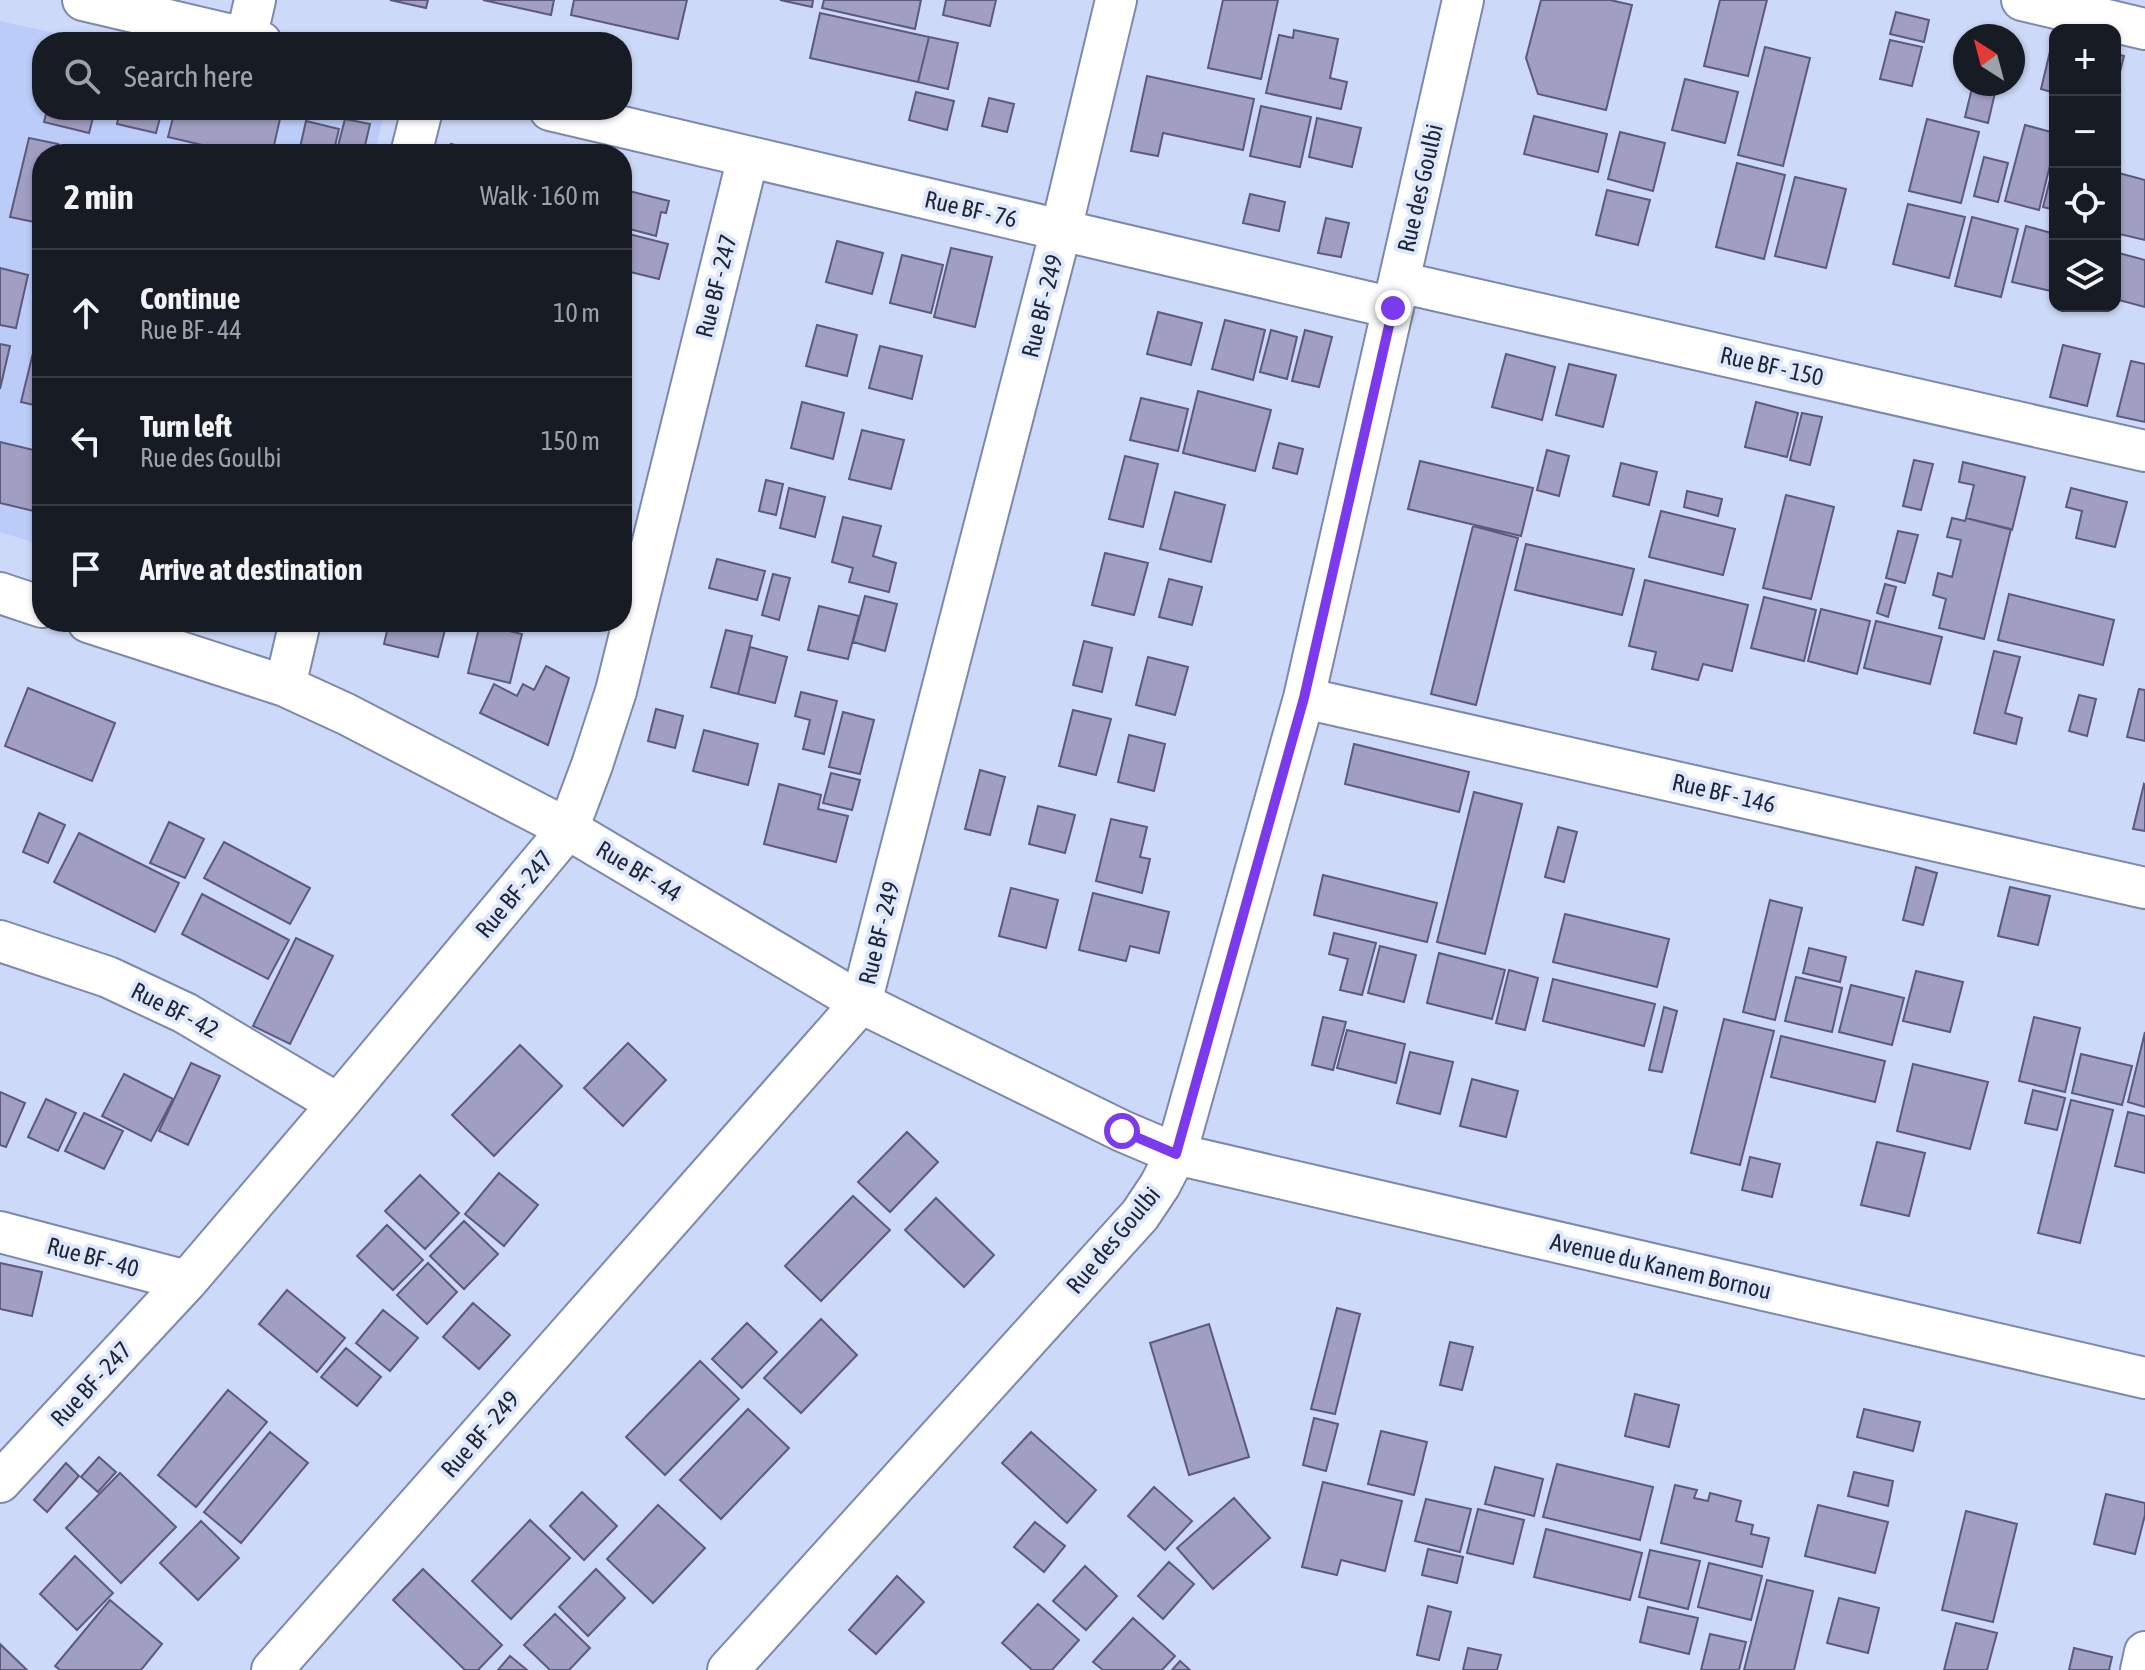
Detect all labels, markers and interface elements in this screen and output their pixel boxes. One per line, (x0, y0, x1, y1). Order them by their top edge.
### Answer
north arrow (1953, 24, 2025, 96)
map controls (2049, 24, 2121, 312)
button: + (2049, 24, 2121, 96)
search box (32, 32, 632, 120)
icon: search (60, 54, 104, 98)
text: Search here (124, 59, 253, 93)
button: − (2049, 96, 2121, 168)
street label: Rue des Goulbi (1392, 121, 1448, 255)
button: locate (2049, 168, 2121, 240)
text: 2 min (64, 177, 133, 216)
text: Walk · 160 m (480, 181, 600, 211)
street label: Rue BF - 76 (922, 185, 1020, 233)
street label: Rue BF - 247 (690, 232, 742, 340)
button: layers (2049, 240, 2121, 312)
street label: Rue BF - 249 (1016, 252, 1068, 360)
text: Continue (140, 281, 240, 315)
route end (1375, 290, 1411, 326)
icon: ahead (64, 291, 108, 335)
text: 10 m (553, 298, 600, 328)
text: Rue BF - 44 (140, 315, 242, 345)
street label: Rue BF - 150 (1718, 341, 1826, 391)
text: Turn left (140, 409, 232, 443)
icon: left (64, 419, 108, 463)
text: 150 m (541, 426, 600, 456)
text: Rue des Goulbi (140, 443, 282, 473)
icon: arrive (64, 547, 108, 591)
text: Arrive at destination (140, 552, 362, 586)
street label: Rue BF - 146 (1670, 768, 1778, 818)
street label: Rue BF - 44 (592, 835, 686, 907)
street label: Rue BF - 247 (470, 845, 558, 943)
street label: Rue BF - 249 (853, 879, 905, 987)
street label: Rue BF - 42 (127, 977, 223, 1043)
route start (1104, 1113, 1140, 1149)
street label: Rue des Goulbi (1061, 1181, 1165, 1299)
street label: Avenue du Kanem Bornou (1548, 1227, 1774, 1305)
street label: Rue BF - 40 (44, 1232, 142, 1282)
street label: Rue BF - 247 (45, 1336, 137, 1432)
street label: Rue BF - 249 (435, 1385, 525, 1483)

